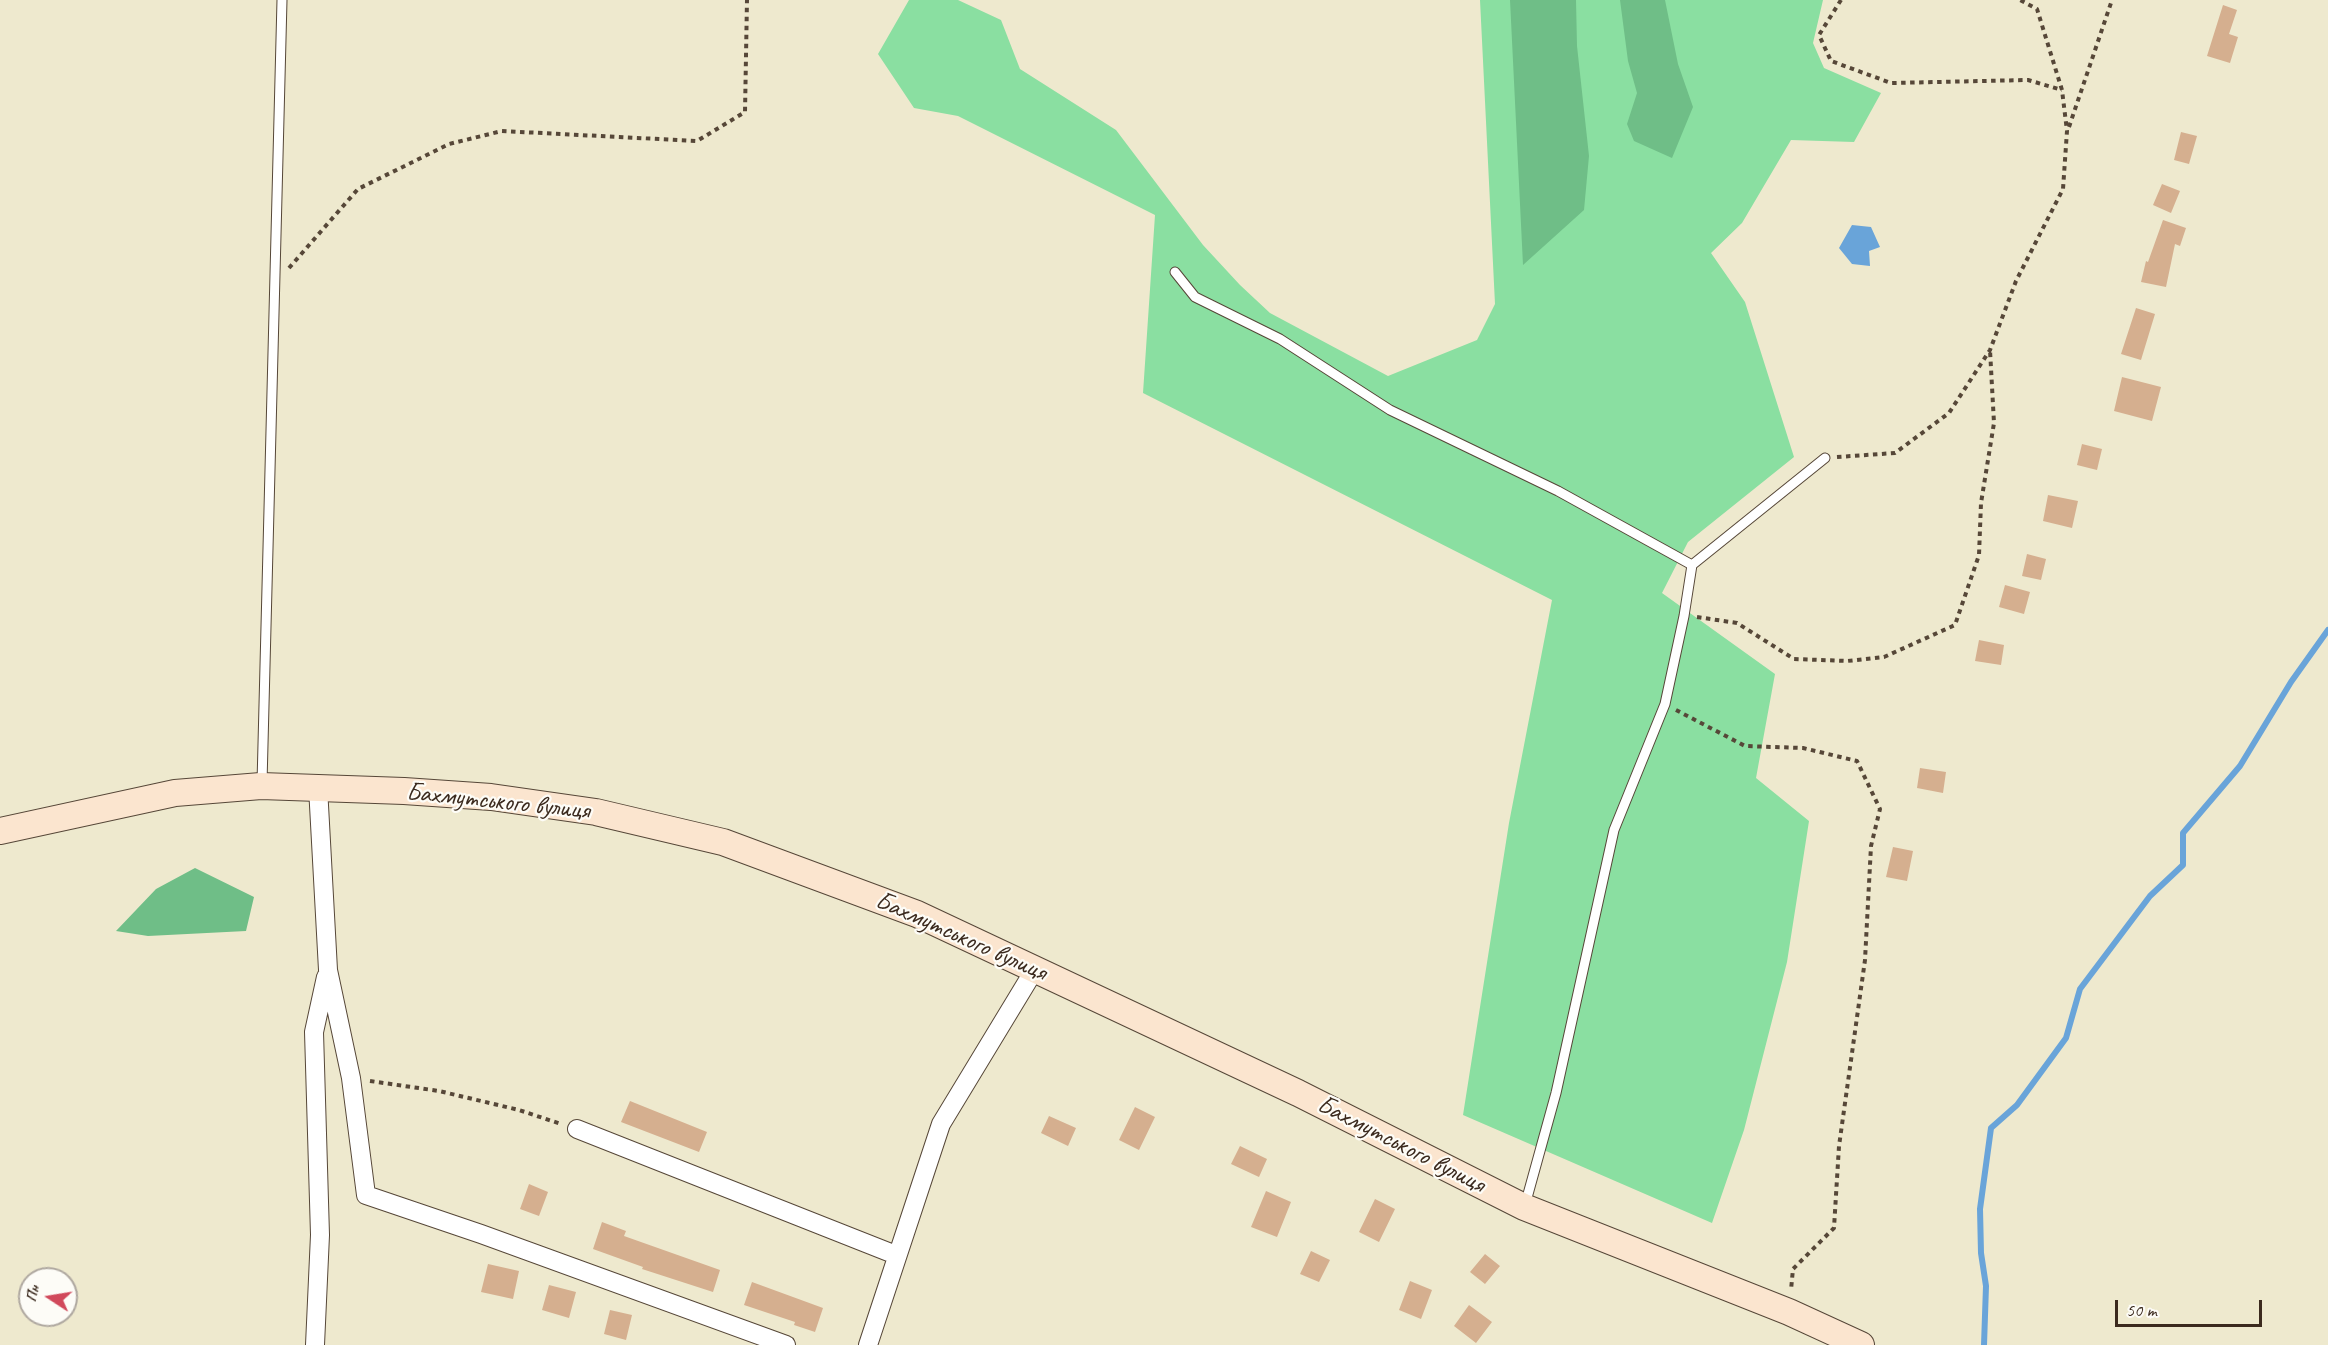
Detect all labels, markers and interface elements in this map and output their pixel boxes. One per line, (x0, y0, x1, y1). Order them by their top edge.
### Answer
street label: Бахмутського вулиця (405, 777, 591, 827)
street label: Бахмутського вулиця (870, 885, 1052, 989)
street label: Бахмутського вулиця (1312, 1089, 1490, 1201)
north arrow (18, 1267, 78, 1327)
text: Пн (21, 1283, 44, 1304)
scale bar (2118, 1288, 2265, 1326)
text: 50 m (2126, 1299, 2157, 1321)

